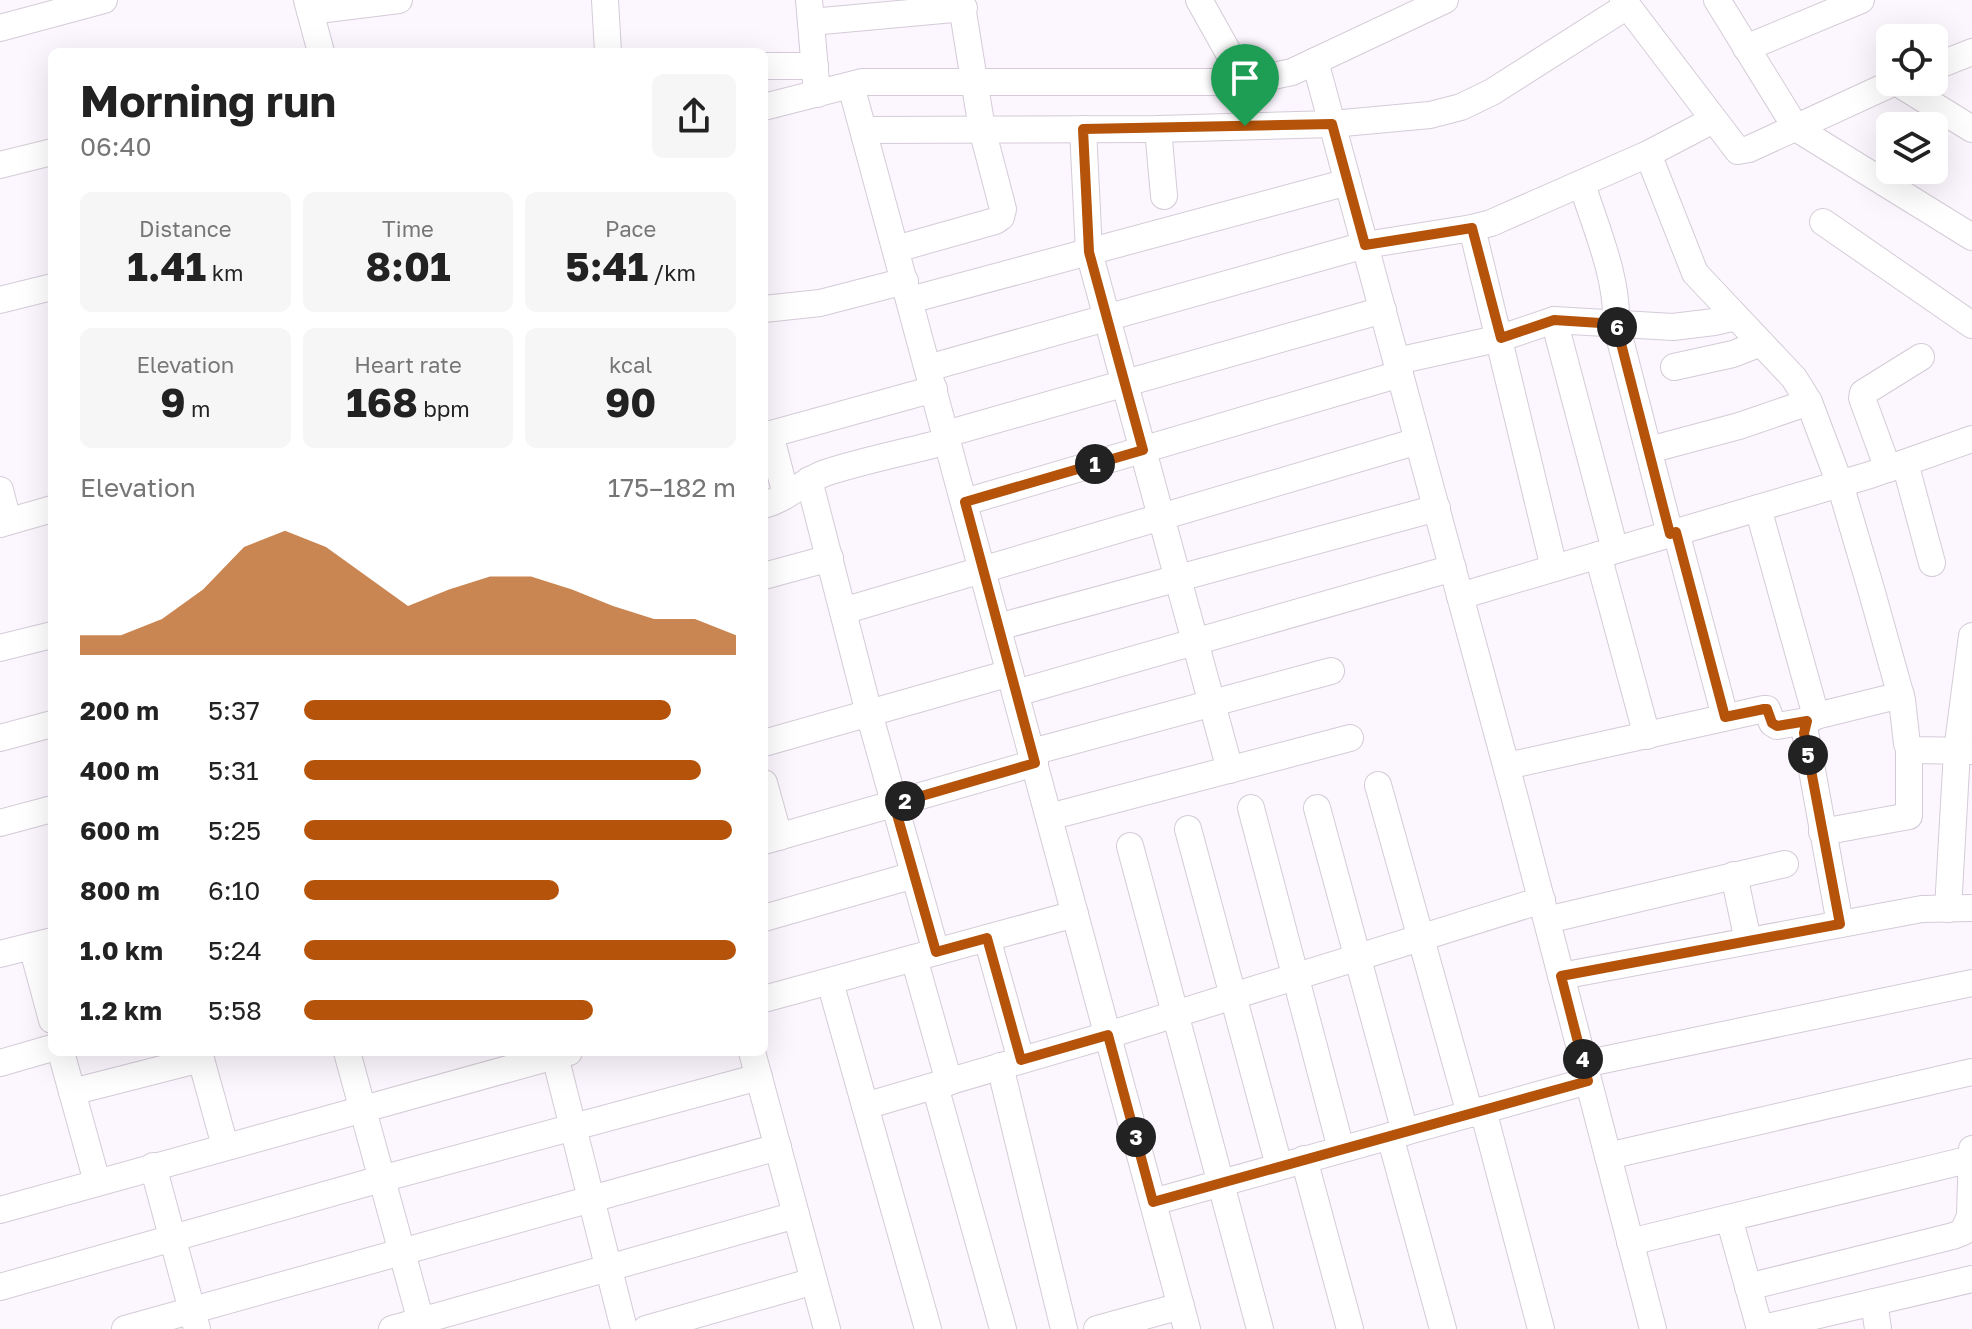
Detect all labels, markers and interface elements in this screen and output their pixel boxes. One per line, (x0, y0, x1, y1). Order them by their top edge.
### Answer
map controls (1876, 24, 1948, 184)
button: locate (1876, 24, 1948, 96)
pin (1211, 44, 1279, 126)
icon: arrive (1223, 56, 1267, 100)
text: Morning run (80, 74, 336, 127)
button: share (652, 74, 736, 158)
button: layers (1876, 112, 1948, 184)
text: 06:40 (80, 131, 152, 162)
text: Distance (139, 215, 232, 242)
text: Time (382, 215, 434, 242)
text: Pace (605, 215, 656, 242)
text: 1.41 (127, 242, 206, 290)
text: 8:01 (365, 242, 450, 290)
text: 5:41 (565, 242, 648, 290)
text: km (206, 259, 244, 286)
text: /km (648, 259, 696, 286)
pin: 6 (1597, 307, 1637, 347)
text: 6 (1610, 313, 1624, 340)
text: Elevation (136, 351, 234, 378)
text: Heart rate (354, 351, 462, 378)
text: kcal (609, 351, 652, 378)
text: 9 (160, 378, 186, 426)
text: 168 (346, 378, 418, 426)
text: 90 (605, 378, 656, 426)
text: m (186, 395, 211, 422)
text: bpm (418, 395, 470, 422)
pin: 1 (1075, 444, 1115, 484)
text: 1 (1089, 450, 1101, 477)
text: Elevation (80, 472, 196, 503)
text: 175–182 m (608, 472, 736, 503)
text: 200 m (80, 695, 159, 726)
text: 5:37 (208, 695, 260, 726)
pin: 5 (1788, 735, 1828, 775)
text: 5 (1801, 741, 1815, 768)
text: 400 m (80, 755, 159, 786)
text: 5:31 (208, 755, 259, 786)
pin: 2 (885, 781, 925, 821)
text: 2 (898, 787, 912, 814)
text: 600 m (80, 815, 160, 846)
text: 5:25 (208, 815, 261, 846)
text: 800 m (80, 875, 160, 906)
text: 6:10 (208, 875, 260, 906)
text: 1.0 km (80, 935, 163, 966)
text: 5:24 (208, 935, 262, 966)
text: 1.2 km (80, 995, 162, 1026)
text: 5:58 (208, 995, 262, 1026)
pin: 4 (1563, 1039, 1603, 1079)
text: 4 (1576, 1045, 1590, 1072)
pin: 3 (1116, 1117, 1156, 1157)
text: 3 (1129, 1123, 1143, 1150)

